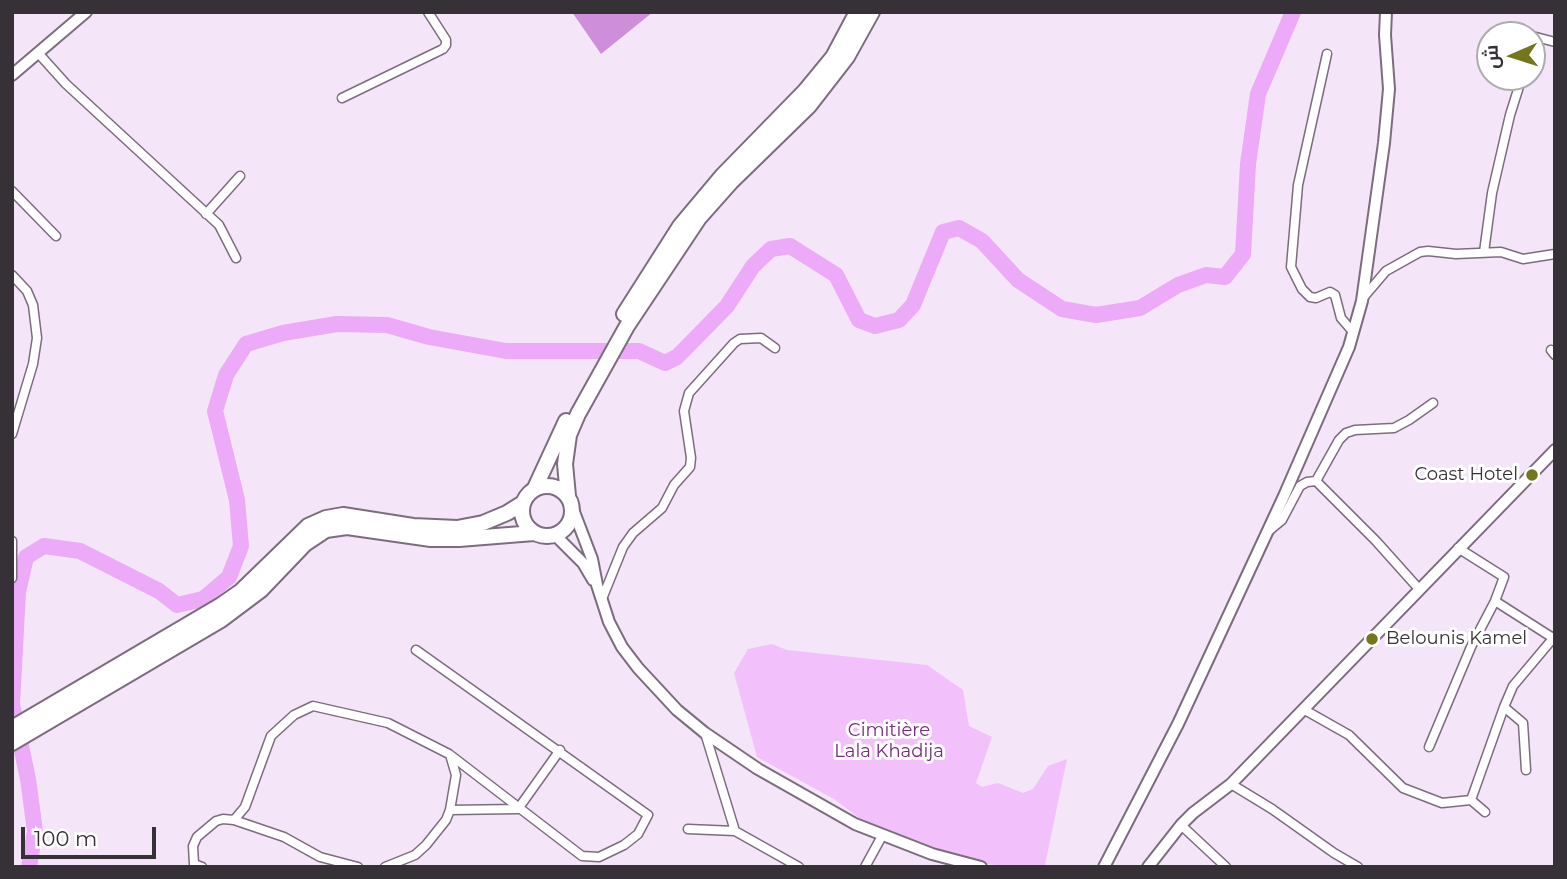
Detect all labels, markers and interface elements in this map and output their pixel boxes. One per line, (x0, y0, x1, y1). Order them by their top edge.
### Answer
north arrow (1476, 21, 1546, 91)
text: ش (1479, 44, 1504, 70)
place label: Coast Hotel (1414, 464, 1518, 486)
marker: Coast Hotel (1524, 467, 1540, 483)
place label: Belounis Kamel (1386, 628, 1527, 650)
marker: Belounis Kamel (1364, 631, 1380, 647)
park label: Cimitière Lala Khadija (834, 720, 944, 762)
scale bar (24, 812, 159, 856)
text: 100 m (34, 826, 97, 851)

